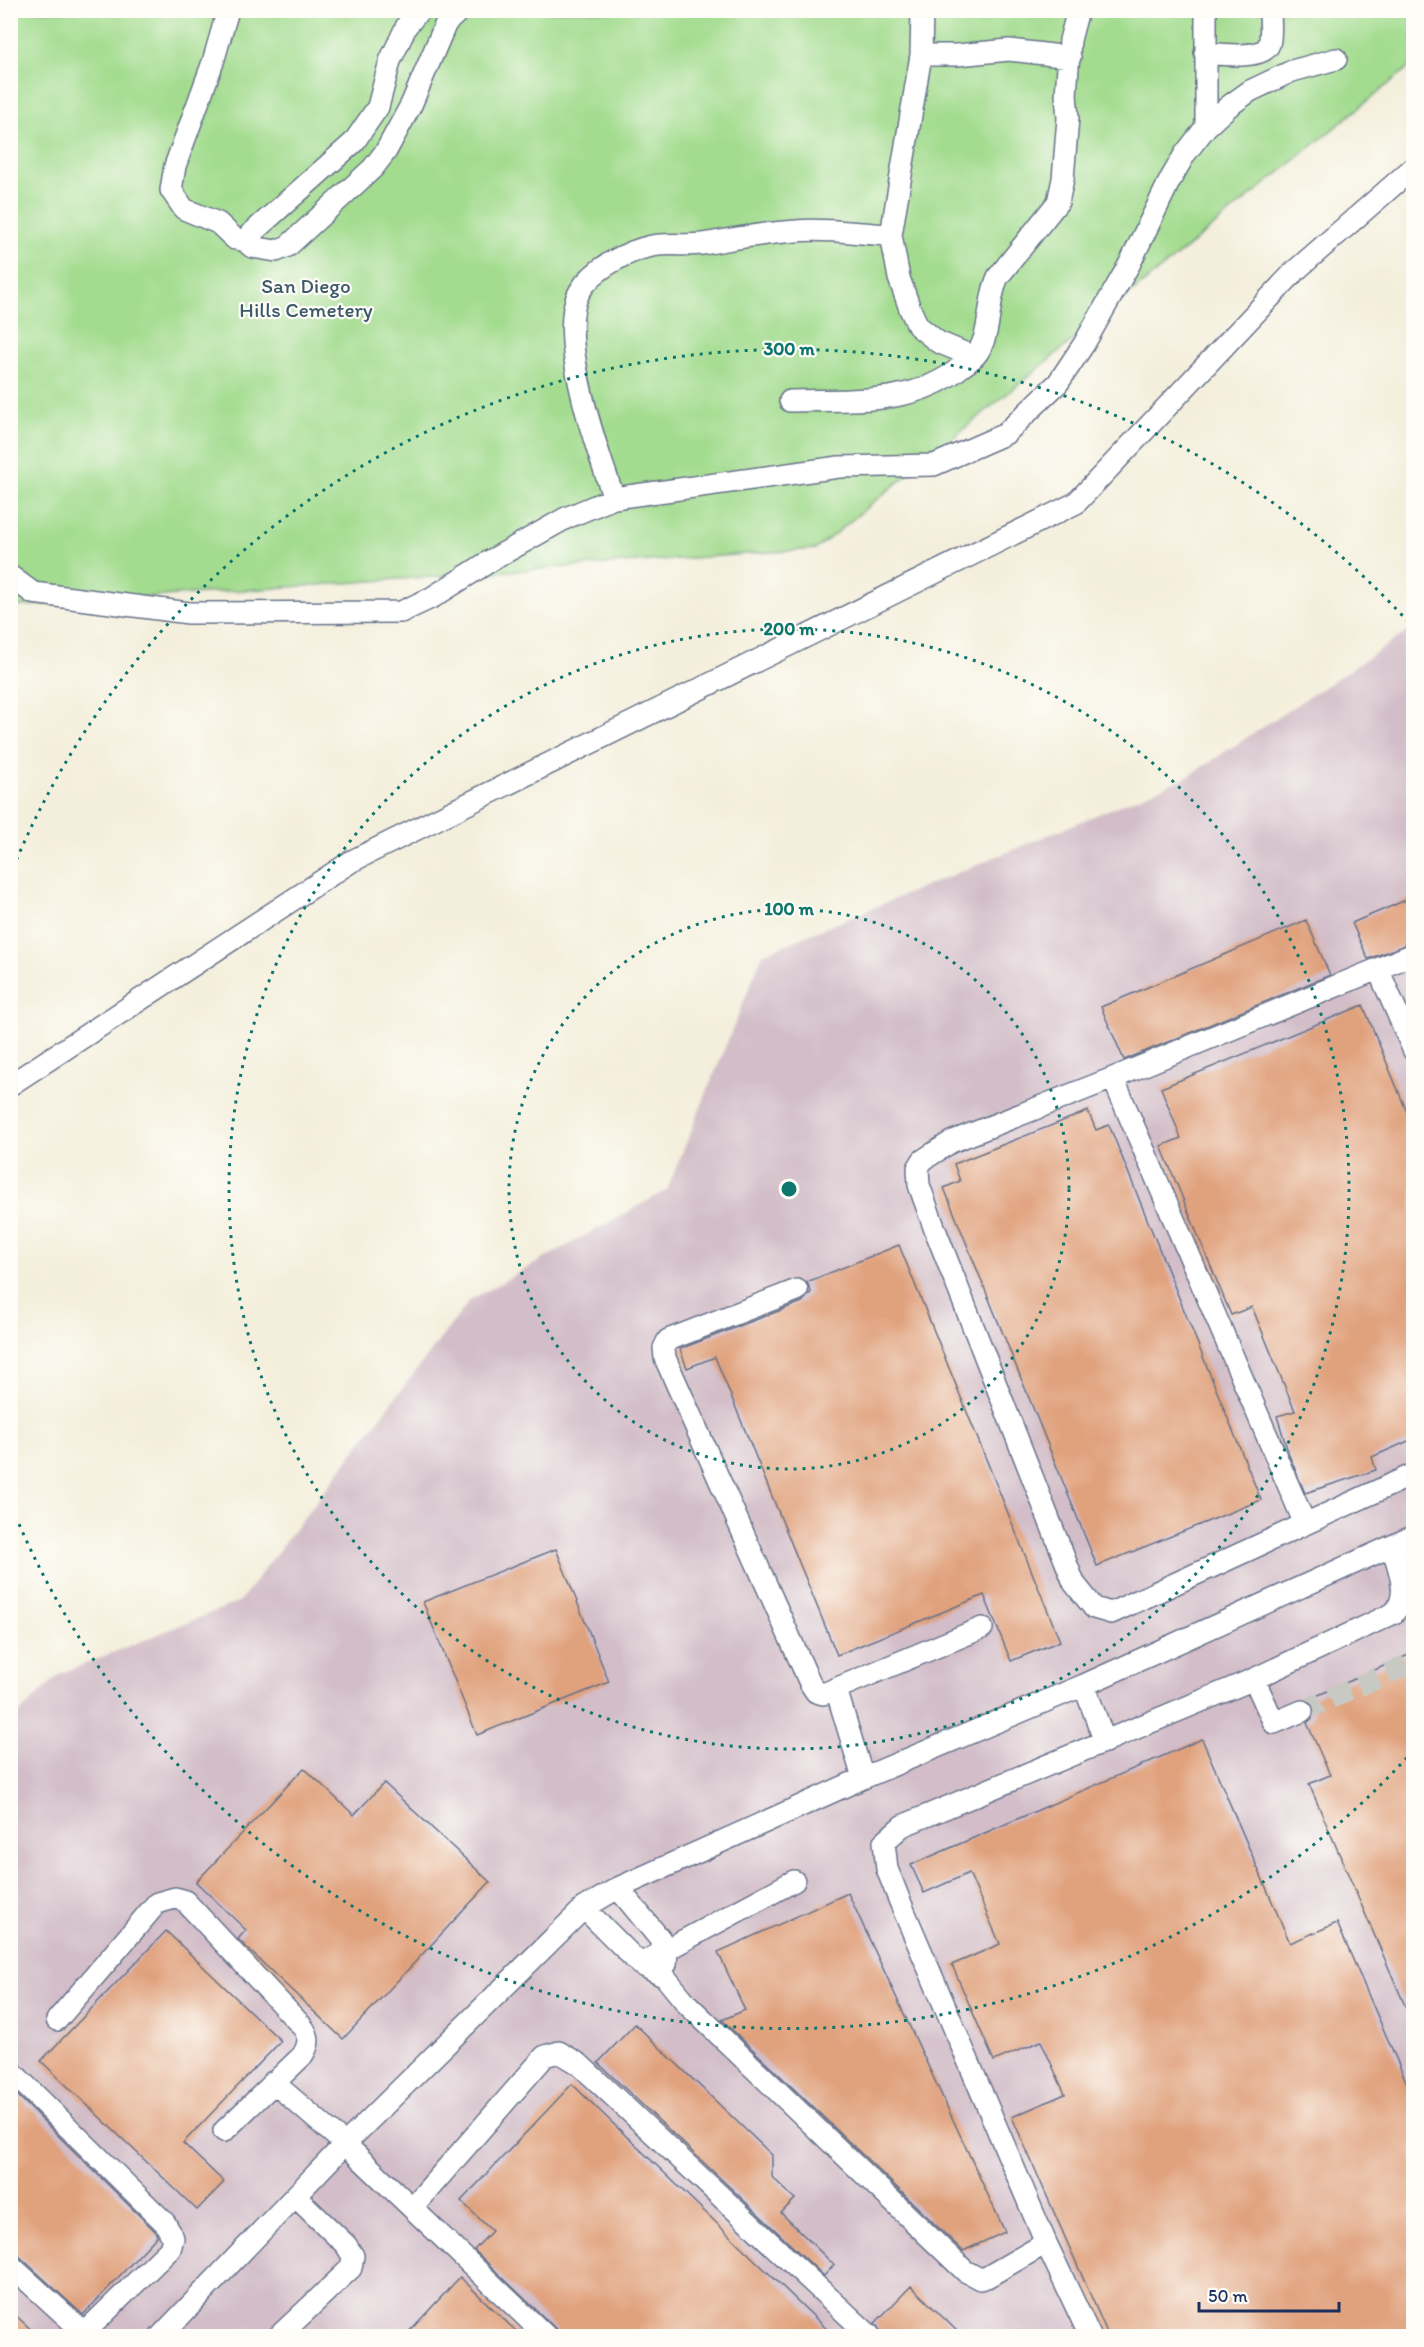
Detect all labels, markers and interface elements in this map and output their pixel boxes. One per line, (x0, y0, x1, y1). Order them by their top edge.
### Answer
park label: San Diego Hills Cemetery (239, 273, 373, 322)
text: 300 m (763, 338, 815, 360)
text: 200 m (764, 618, 815, 640)
text: 100 m (764, 898, 815, 920)
centre of rings (779, 1179, 799, 1199)
scale bar (1199, 2275, 1338, 2313)
text: 50 m (1208, 2285, 1248, 2307)

